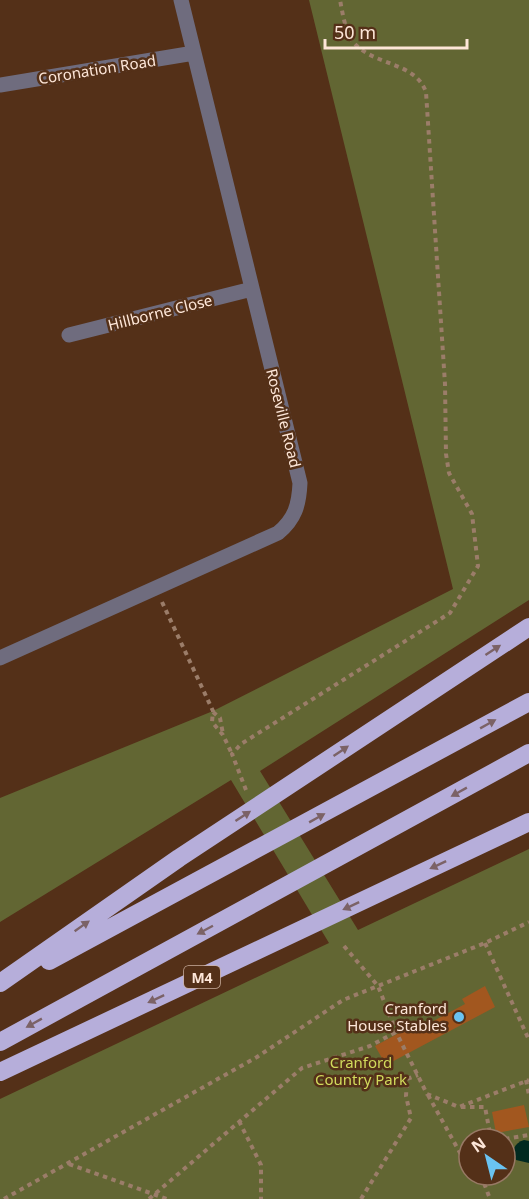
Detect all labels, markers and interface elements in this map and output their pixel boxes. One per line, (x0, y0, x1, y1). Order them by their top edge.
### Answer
scale bar (325, 12, 468, 50)
text: 50 m (334, 20, 376, 44)
street label: Coronation Road (37, 50, 157, 88)
street label: Hillborne Close (106, 289, 214, 335)
street label: Roseville Road (262, 366, 306, 470)
one-way arrow (485, 645, 501, 656)
one-way arrow (480, 719, 497, 729)
one-way arrow (332, 745, 348, 757)
one-way arrow (450, 787, 467, 797)
one-way arrow (235, 811, 251, 822)
one-way arrow (309, 813, 326, 823)
one-way arrow (430, 860, 447, 869)
one-way arrow (342, 901, 359, 910)
one-way arrow (74, 920, 90, 932)
one-way arrow (197, 925, 214, 935)
road number: M4 (184, 966, 220, 988)
one-way arrow (147, 994, 164, 1003)
place label: Cranford House Stables (347, 998, 447, 1035)
marker: Cranford House Stables (452, 1010, 466, 1024)
one-way arrow (25, 1018, 42, 1028)
park label: Cranford Country Park (315, 1052, 407, 1089)
north arrow (457, 1127, 517, 1187)
text: N (467, 1132, 490, 1157)

